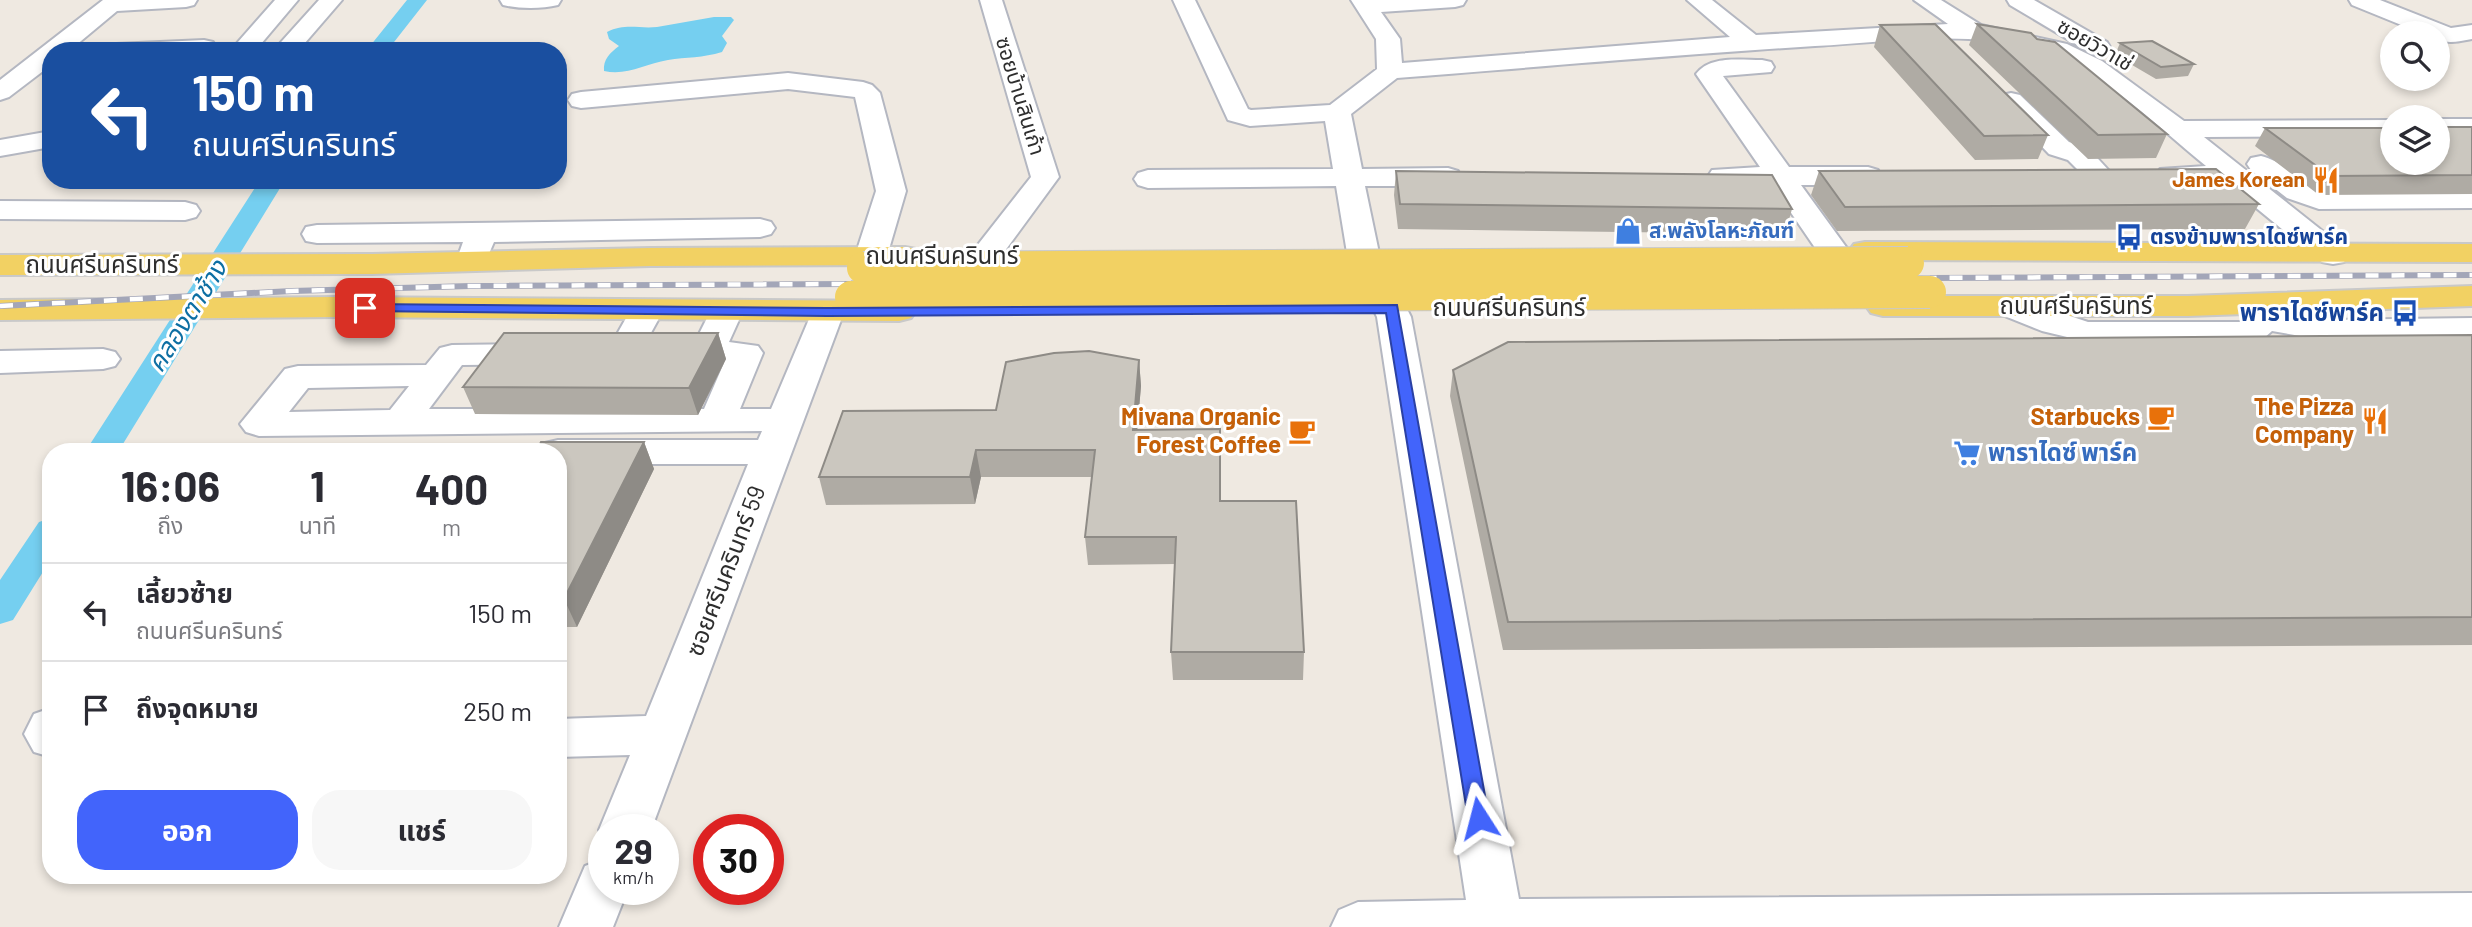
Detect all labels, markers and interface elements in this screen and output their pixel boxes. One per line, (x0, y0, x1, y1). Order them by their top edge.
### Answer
street label: ซอยวิวาเช่ (2054, 12, 2138, 75)
map controls (2380, 21, 2450, 175)
button: search (2380, 21, 2450, 91)
street label: ซอยบ้านสินเก้า (992, 33, 1051, 158)
text: 150 m (192, 62, 314, 121)
icon: left (77, 70, 168, 161)
button: layers (2380, 105, 2450, 175)
text: ถนนศรีนครินทร์ (192, 124, 396, 162)
restaurant icon: James Korean (2311, 165, 2341, 195)
place label: James Korean (2172, 166, 2305, 191)
shop icon: ส.พลังโลหะภัณฑ์ (1613, 216, 1643, 246)
place label: ส.พลังโลหะภัณฑ์ (1649, 217, 1794, 242)
bus stop icon: ตรงข้ามพาราไดซ์พาร์ค (2114, 222, 2144, 252)
place label: ตรงข้ามพาราไดซ์พาร์ค (2150, 223, 2348, 248)
street label: ถนนศรีนครินทร์ (866, 240, 1020, 269)
street label: ถนนศรีนครินทร์ (26, 249, 180, 278)
water label: คลองตาช้าง (139, 253, 233, 377)
pin (335, 278, 395, 338)
icon: arrive (346, 289, 384, 327)
street label: ถนนศรีนครินทร์ (2000, 290, 2154, 319)
street label: ถนนศรีนครินทร์ (1433, 292, 1587, 321)
place label: พาราไดซ์พาร์ค (2240, 297, 2384, 326)
bus stop icon: พาราไดซ์พาร์ค (2390, 298, 2420, 328)
place label: The Pizza Company (2254, 391, 2354, 448)
place label: Mivana Organic Forest Coffee (1121, 401, 1281, 458)
place label: Starbucks (2031, 401, 2140, 430)
cafe icon: Starbucks (2146, 402, 2176, 432)
restaurant icon: The Pizza Company (2360, 406, 2390, 436)
cafe icon: Mivana Organic Forest Coffee (1287, 416, 1317, 446)
place label: พาราไดซ์ พาร์ค (1988, 437, 2137, 466)
supermarket icon: พาราไดซ์ พาร์ค (1952, 438, 1982, 468)
text: 16:06 (121, 460, 220, 510)
text: 1 (310, 460, 325, 510)
text: 400 (415, 463, 488, 513)
street label: ซอยศรีนครินทร์ 59 (679, 481, 770, 660)
text: ถึง (157, 511, 183, 539)
text: นาที (299, 511, 336, 539)
text: m (442, 513, 461, 541)
text: เลี้ยวซ้าย (136, 577, 233, 608)
icon: left (77, 593, 115, 631)
text: 150 m (468, 597, 532, 628)
text: ถนนศรีนครินทร์ (136, 616, 283, 644)
icon: arrive (77, 691, 115, 729)
text: ถึงจุดหมาย (136, 692, 259, 723)
text: 250 m (463, 695, 532, 726)
position arrow (1442, 781, 1516, 855)
button: ออก (77, 790, 298, 870)
button: แชร์ (312, 790, 532, 870)
speed limit sign: 30 (693, 814, 784, 905)
text: 29 (614, 829, 653, 871)
text: km/h (613, 866, 654, 888)

